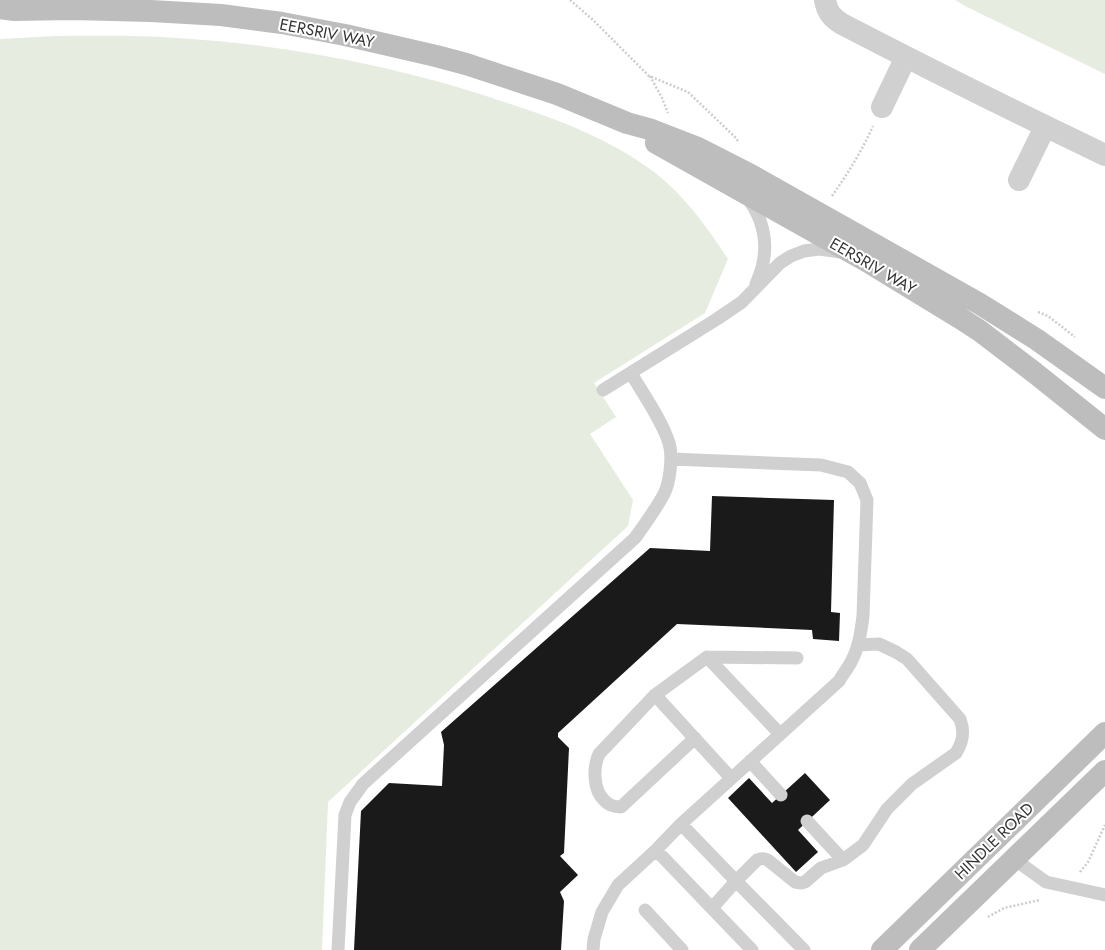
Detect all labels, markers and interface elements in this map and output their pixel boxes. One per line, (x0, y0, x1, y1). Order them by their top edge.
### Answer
street label: EERSRIV WAY (278, 13, 376, 53)
street label: EERSRIV WAY (826, 232, 920, 300)
street label: HINDLE ROAD (949, 797, 1039, 885)

